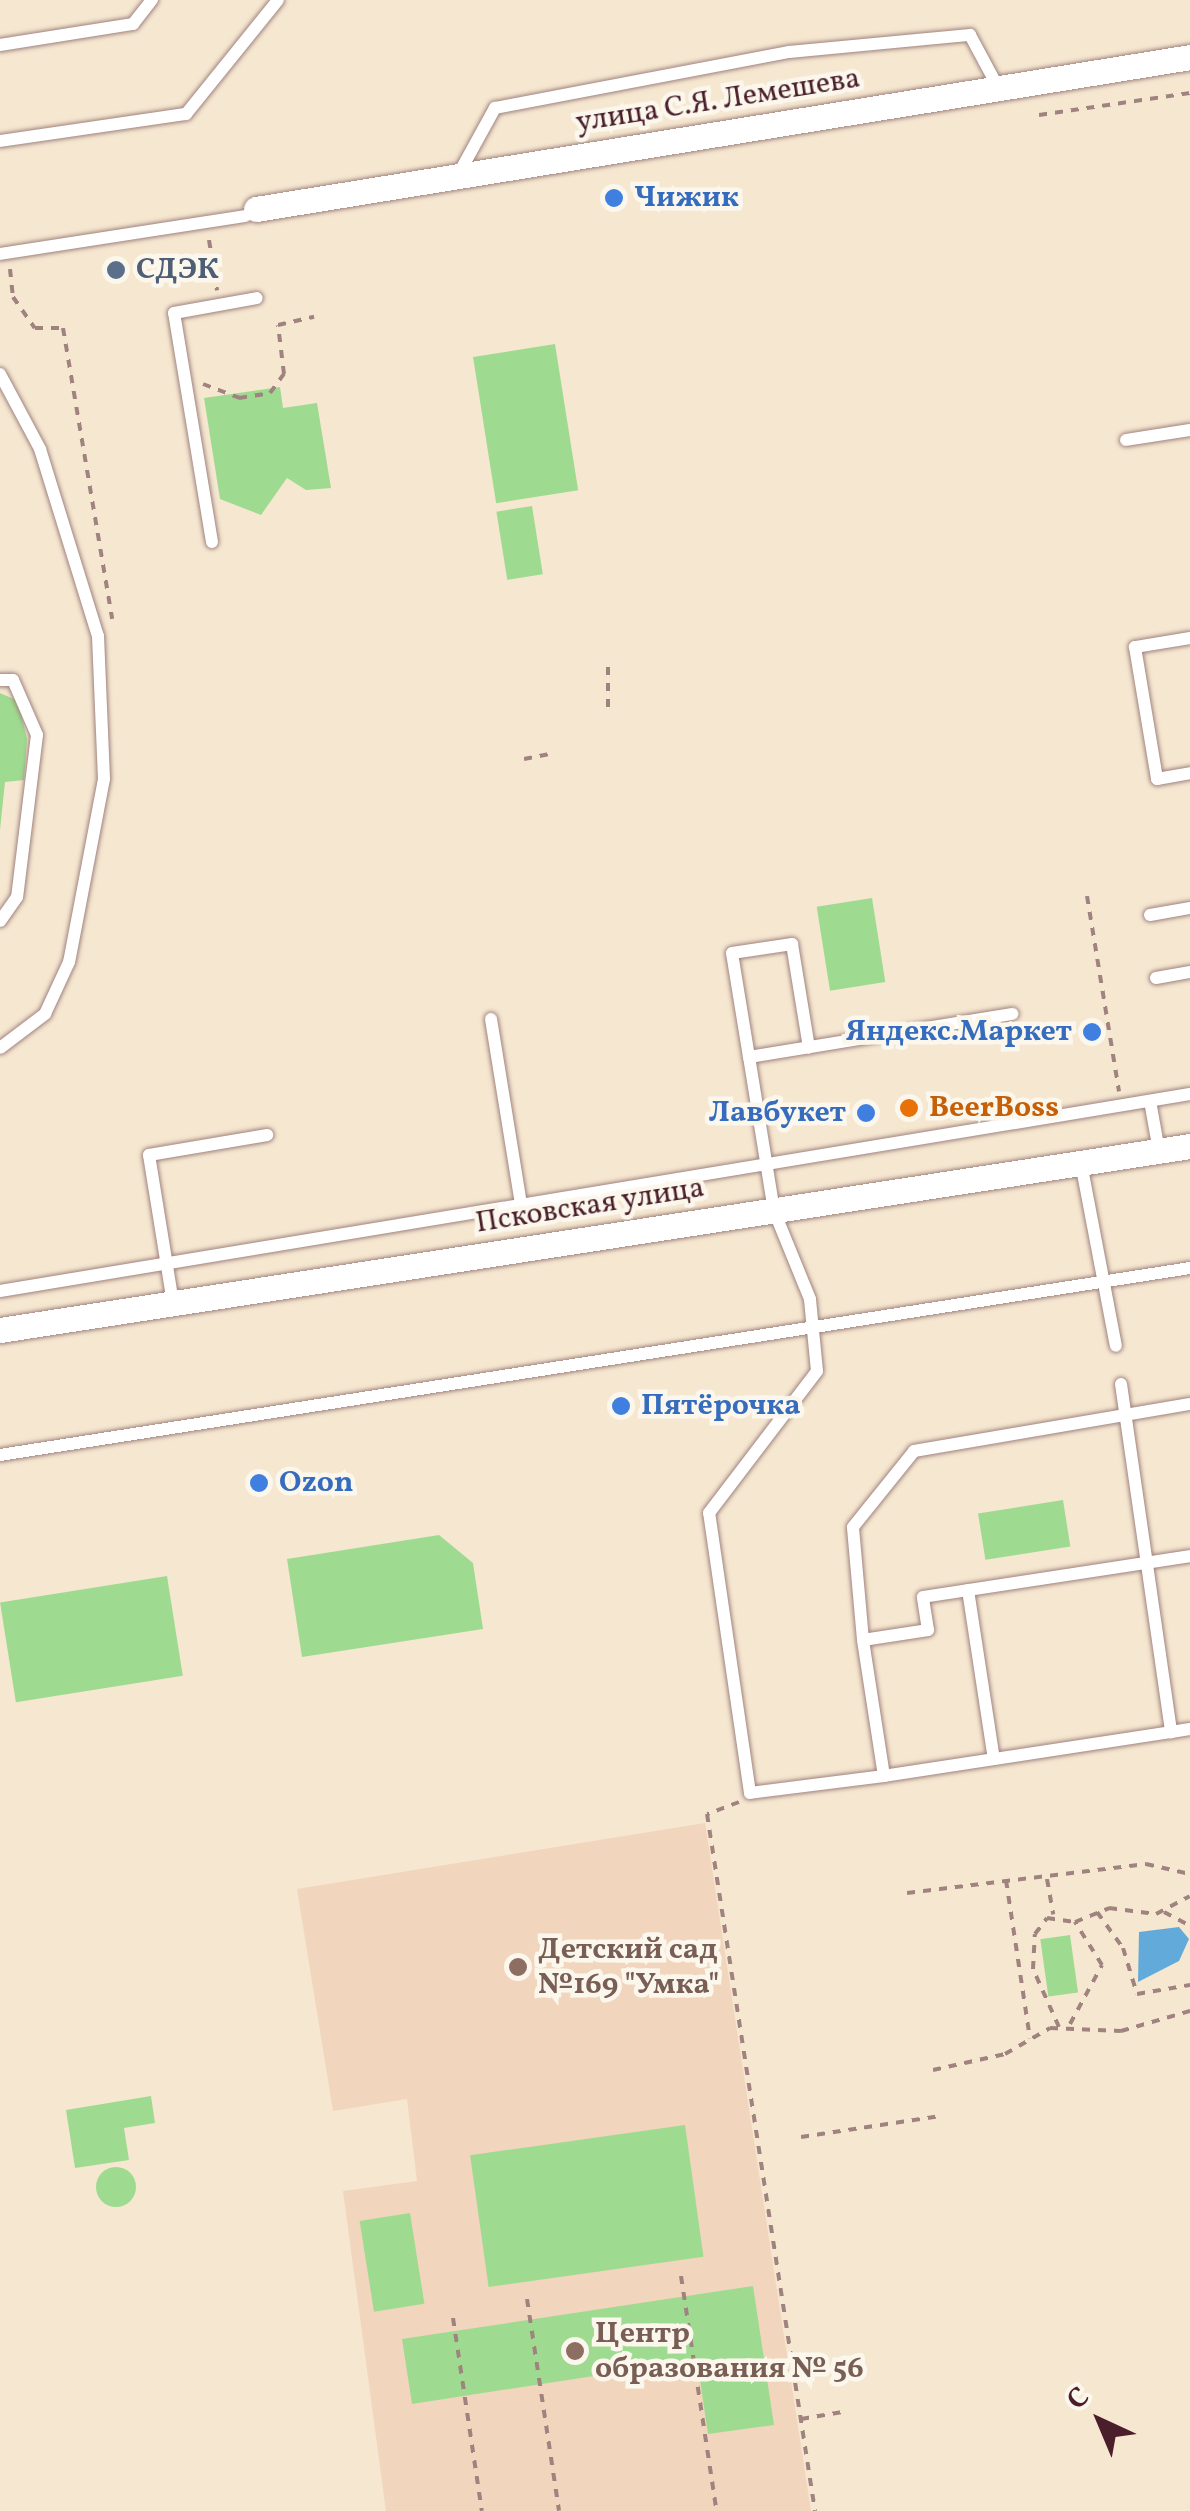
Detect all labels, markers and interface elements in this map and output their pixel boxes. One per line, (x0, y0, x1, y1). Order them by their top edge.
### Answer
street label: улица С.Я. Лемешева (573, 61, 863, 141)
place label: Чижик (634, 180, 739, 216)
marker: Чижик (603, 187, 625, 209)
place label: СДЭК (136, 252, 219, 288)
marker: СДЭК (105, 259, 127, 281)
place label: Яндекс.Маркет (846, 1014, 1072, 1050)
marker: Яндекс.Маркет (1081, 1021, 1103, 1043)
place label: BeerBoss (929, 1090, 1059, 1126)
place label: Лавбукет (709, 1095, 846, 1131)
marker: BeerBoss (898, 1097, 920, 1119)
marker: Лавбукет (855, 1102, 877, 1124)
street label: Псковская улица (473, 1170, 707, 1242)
place label: Пятёрочка (641, 1388, 801, 1424)
marker: Пятёрочка (610, 1395, 632, 1417)
place label: Ozon (279, 1465, 353, 1501)
marker: Ozon (248, 1472, 270, 1494)
place label: Детский сад №169 "Умка" (538, 1932, 719, 2002)
marker: Детский сад №169 "Умка" (507, 1956, 529, 1978)
place label: Центр образования № 56 (595, 2316, 864, 2386)
marker: Центр образования № 56 (564, 2340, 586, 2362)
north arrow (1050, 2371, 1150, 2471)
text: С (1059, 2379, 1099, 2419)

